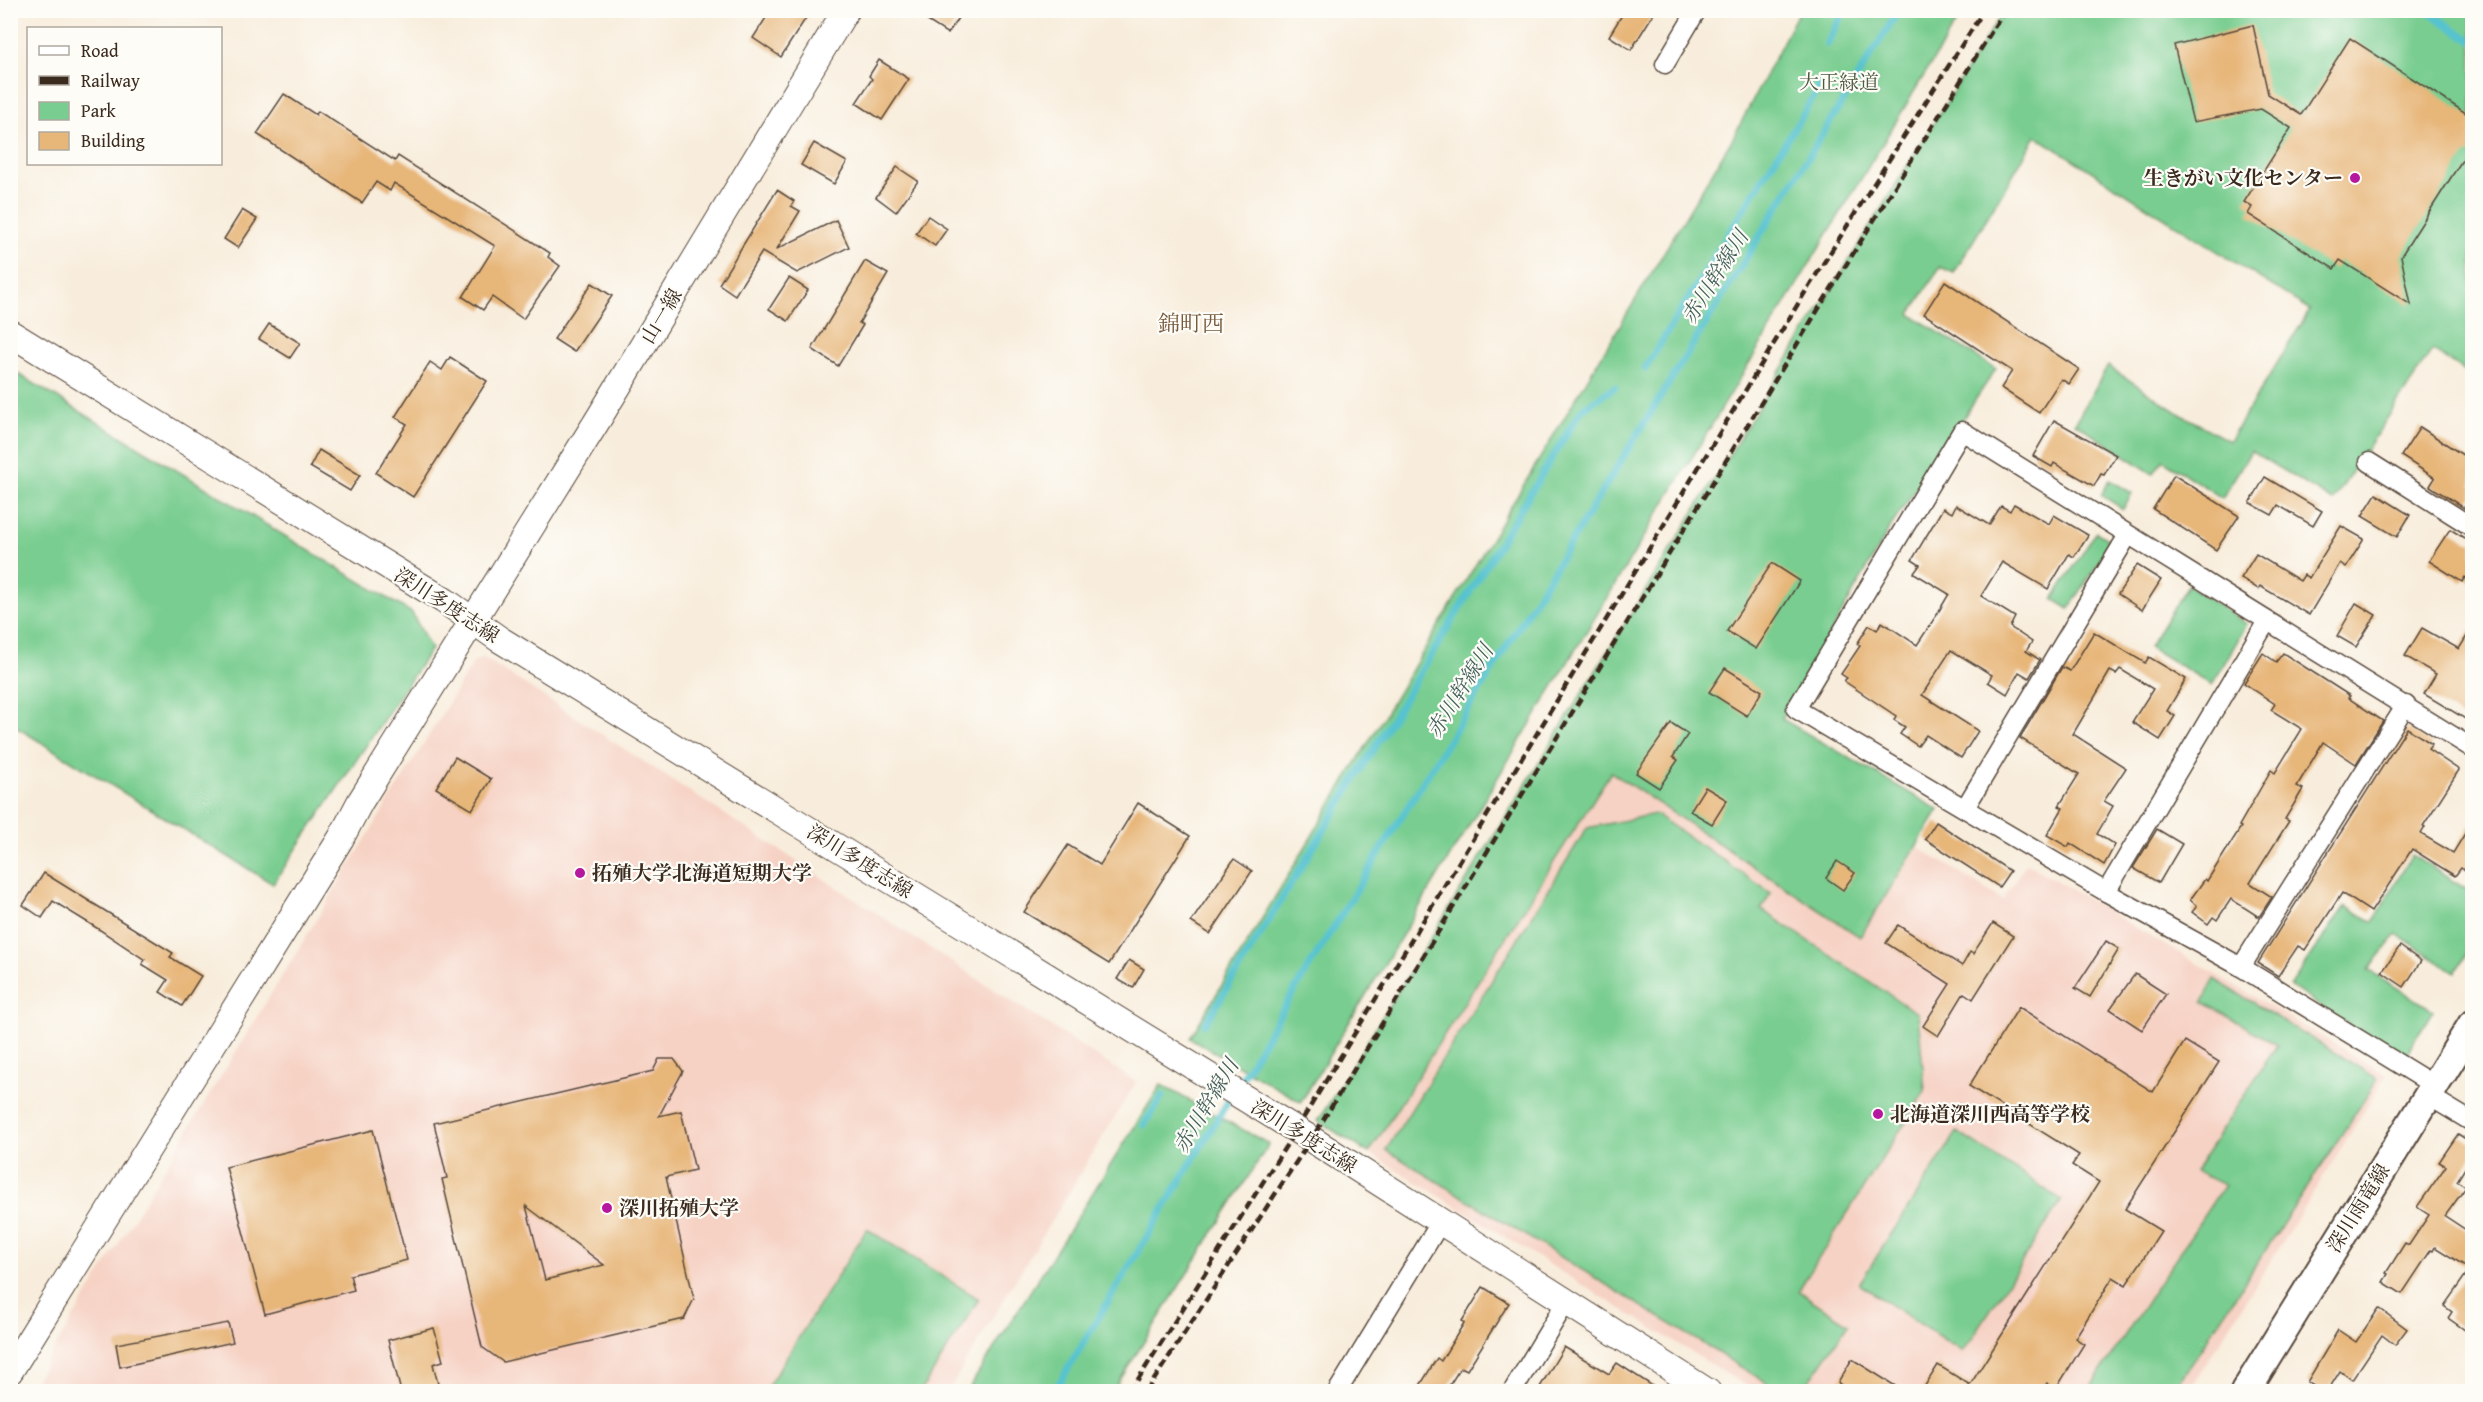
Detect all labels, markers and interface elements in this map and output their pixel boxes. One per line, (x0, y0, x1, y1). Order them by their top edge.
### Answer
legend (27, 27, 222, 165)
text: Road (81, 37, 119, 64)
text: Railway (81, 67, 140, 94)
park label: 大正緑道 (1799, 67, 1879, 96)
text: Park (81, 97, 117, 124)
text: Building (81, 127, 145, 154)
place label: 生きがい文化センター (2144, 163, 2343, 192)
marker: 生きがい文化センター (2348, 171, 2362, 185)
water label: 赤川幹線川 (1674, 222, 1757, 329)
street label: 山一線 (633, 283, 688, 349)
district label: 錦町西 (1158, 307, 1224, 339)
street label: 深川多度志線 (389, 560, 505, 649)
water label: 赤川幹線川 (1419, 636, 1502, 743)
street label: 深川多度志線 (802, 816, 919, 905)
place label: 拓殖大学北海道短期大学 (592, 858, 812, 887)
marker: 拓殖大学北海道短期大学 (573, 866, 587, 880)
water label: 赤川幹線川 (1165, 1051, 1247, 1159)
street label: 深川多度志線 (1246, 1091, 1363, 1180)
place label: 北海道深川西高等学校 (1890, 1099, 2090, 1128)
marker: 北海道深川西高等学校 (1871, 1107, 1885, 1121)
street label: 深川雨竜線 (2319, 1158, 2396, 1258)
place label: 深川拓殖大学 (619, 1193, 739, 1222)
marker: 深川拓殖大学 (600, 1201, 614, 1215)

